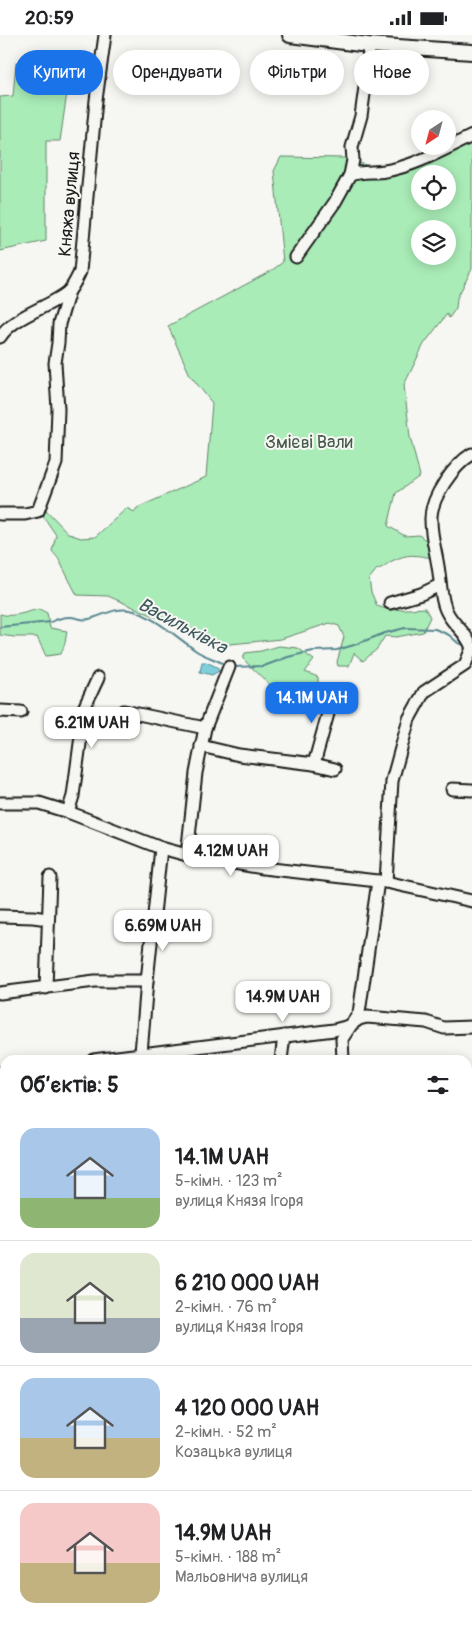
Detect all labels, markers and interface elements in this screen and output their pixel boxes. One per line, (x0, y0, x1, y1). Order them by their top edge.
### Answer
text: 20:59 (25, 6, 74, 30)
chip: Купити (15, 50, 103, 95)
chip: Орендувати (113, 50, 240, 95)
chip: Фільтри (250, 50, 344, 95)
chip: Нове (354, 50, 429, 95)
north arrow (411, 110, 456, 155)
map controls (411, 110, 456, 265)
street label: Княжа вулиця (53, 151, 86, 258)
button: locate (411, 165, 456, 210)
button: layers (411, 220, 456, 265)
park label: Змієві Вали (265, 431, 353, 454)
water label: Васильківка (134, 592, 232, 660)
pin: 14.1M UAH (255, 681, 369, 724)
text: 14.1M UAH (276, 688, 348, 708)
pin: 6.21M UAH (35, 707, 149, 749)
text: 6.21M UAH (55, 713, 129, 733)
pin: 4.12M UAH (174, 835, 288, 877)
text: 4.12M UAH (194, 841, 268, 861)
pin: 6.69M UAH (106, 909, 220, 952)
text: 6.69M UAH (125, 916, 201, 936)
pin: 14.9M UAH (226, 981, 340, 1023)
text: 14.9M UAH (246, 987, 320, 1007)
icon: filters (424, 1071, 452, 1099)
text: Об’єктів: 5 (20, 1072, 119, 1099)
text: 14.1M UAH (175, 1144, 269, 1171)
icon: home (60, 1148, 120, 1208)
text: 5-кімн. · 123 m² (175, 1171, 283, 1191)
text: вулиця Князя Ігоря (175, 1191, 303, 1211)
text: 6 210 000 UAH (175, 1270, 319, 1297)
icon: home (60, 1273, 120, 1333)
text: 2-кімн. · 76 m² (175, 1297, 277, 1317)
text: вулиця Князя Ігоря (175, 1317, 303, 1337)
text: 4 120 000 UAH (175, 1395, 319, 1422)
icon: home (60, 1398, 120, 1458)
text: 2-кімн. · 52 m² (175, 1422, 277, 1442)
text: Козацька вулиця (175, 1442, 292, 1462)
text: 14.9M UAH (175, 1520, 271, 1547)
icon: home (60, 1523, 120, 1583)
text: 5-кімн. · 188 m² (175, 1547, 281, 1567)
text: Мальовнича вулиця (175, 1567, 308, 1587)

